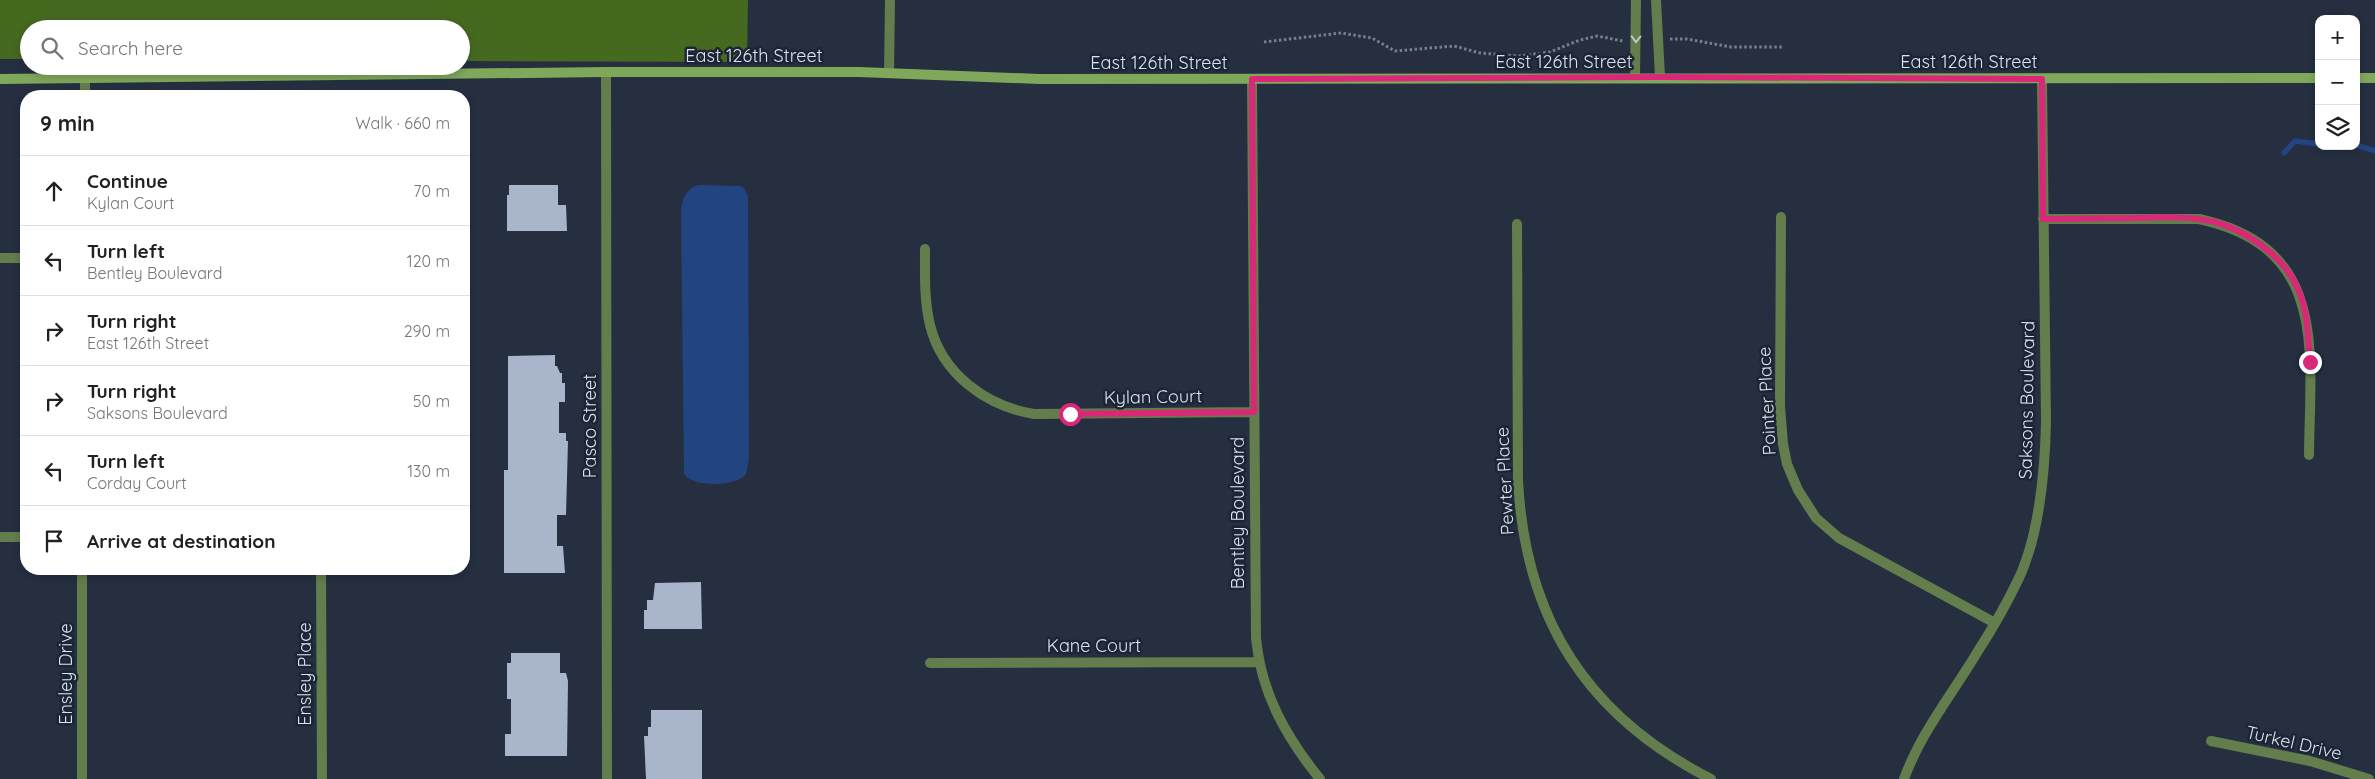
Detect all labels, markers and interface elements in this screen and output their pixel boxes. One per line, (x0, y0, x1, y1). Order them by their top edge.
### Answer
map controls (2315, 15, 2360, 150)
button: + (2315, 15, 2360, 60)
search box (20, 20, 470, 75)
icon: search (38, 34, 66, 62)
one-way arrow (1630, 35, 1641, 43)
text: Search here (78, 36, 183, 60)
street label: East 126th Street (685, 44, 823, 67)
street label: East 126th Street (1495, 50, 1633, 73)
street label: East 126th Street (1900, 50, 2038, 73)
street label: East 126th Street (1090, 51, 1228, 74)
button: − (2315, 60, 2360, 105)
button: layers (2315, 105, 2360, 150)
text: 9 min (40, 110, 95, 136)
text: Walk · 660 m (355, 113, 450, 133)
text: Continue (87, 169, 168, 193)
icon: ahead (40, 177, 68, 205)
text: 70 m (413, 181, 450, 201)
text: Kylan Court (87, 193, 174, 213)
text: Turn left (87, 239, 165, 263)
icon: left (40, 247, 68, 275)
text: 120 m (407, 251, 450, 271)
text: Bentley Boulevard (87, 263, 222, 283)
text: Turn right (87, 309, 176, 333)
icon: right (40, 317, 68, 345)
text: 290 m (404, 321, 450, 341)
street label: Saksons Boulevard (2014, 321, 2039, 479)
text: East 126th Street (87, 333, 209, 353)
street label: Pointer Place (1752, 346, 1781, 456)
route end (2299, 351, 2322, 374)
street label: Pasco Street (578, 374, 601, 478)
text: Turn right (87, 379, 176, 403)
street label: Kylan Court (1104, 384, 1202, 409)
icon: right (40, 387, 68, 415)
text: 50 m (413, 391, 450, 411)
text: Saksons Boulevard (87, 403, 228, 423)
route start (1059, 403, 1082, 426)
street label: Pewter Place (1490, 426, 1519, 536)
street label: Bentley Boulevard (1226, 437, 1249, 589)
text: Turn left (87, 449, 165, 473)
icon: left (40, 457, 68, 485)
text: 130 m (407, 461, 450, 481)
text: Corday Court (87, 473, 187, 493)
icon: arrive (40, 527, 68, 555)
text: Arrive at destination (87, 529, 276, 553)
street label: Ensley Place (293, 622, 316, 726)
street label: Ensley Drive (54, 623, 77, 725)
street label: Kane Court (1047, 634, 1141, 657)
street label: Turkel Drive (2244, 720, 2344, 765)

